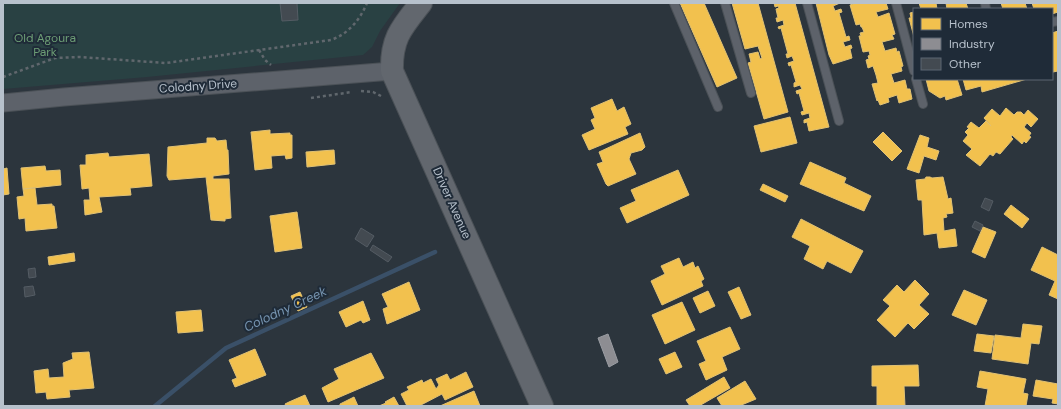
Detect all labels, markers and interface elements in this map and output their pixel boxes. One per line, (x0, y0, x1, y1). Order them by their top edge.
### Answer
legend (913, 8, 1053, 80)
text: Homes (949, 16, 988, 32)
park label: Old Agoura Park (14, 30, 76, 60)
text: Industry (949, 36, 995, 52)
text: Other (949, 56, 982, 72)
street label: Colodny Drive (159, 75, 238, 97)
street label: Driver Avenue (429, 165, 475, 242)
water label: Colodny Creek (241, 282, 329, 336)

